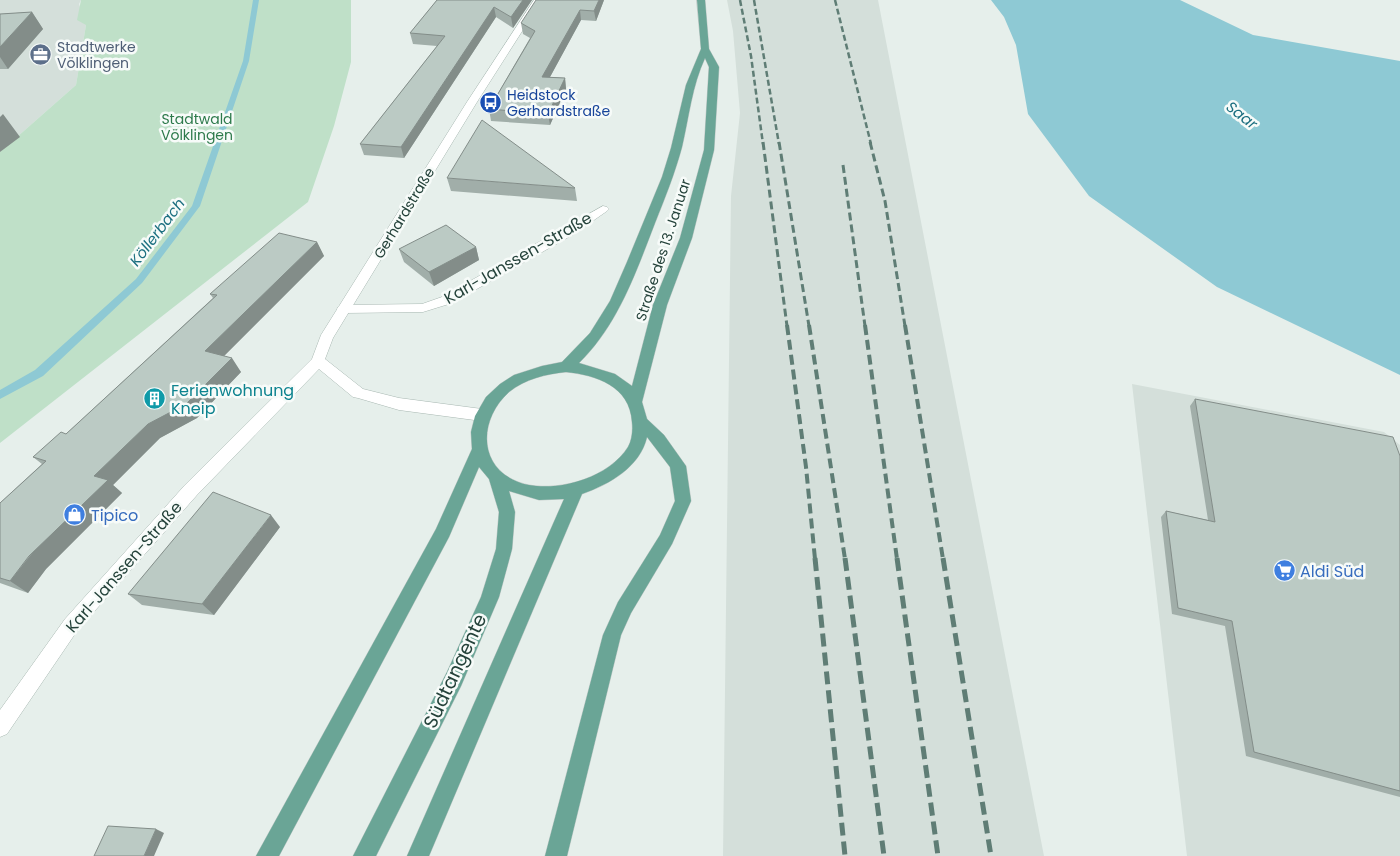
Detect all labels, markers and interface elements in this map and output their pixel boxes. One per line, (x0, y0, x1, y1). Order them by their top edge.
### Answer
place label: Stadtwerke Völklingen (57, 37, 136, 73)
office icon: Stadtwerke Völklingen (29, 43, 53, 67)
place label: Heidstock Gerhardstraße (507, 85, 611, 121)
bus stop icon: Heidstock Gerhardstraße (479, 91, 503, 115)
water label: Saar (1222, 96, 1262, 134)
park label: Stadtwald Völklingen (161, 109, 233, 145)
street label: Gerhardstraße (369, 163, 439, 262)
street label: Straße des 13. Januar (631, 177, 695, 323)
water label: Köllerbach (125, 194, 189, 270)
street label: Karl-Janssen-Straße (440, 206, 596, 310)
place label: Ferienwohnung Kneip (171, 379, 294, 420)
building icon: Ferienwohnung Kneip (143, 387, 167, 411)
street label: Karl-Janssen-Straße (60, 496, 188, 638)
shop icon: Tipico (63, 503, 87, 527)
place label: Tipico (91, 504, 138, 527)
supermarket icon: Aldi Süd (1272, 559, 1296, 583)
place label: Aldi Süd (1300, 560, 1364, 583)
street label: Südtangente (417, 609, 493, 733)

